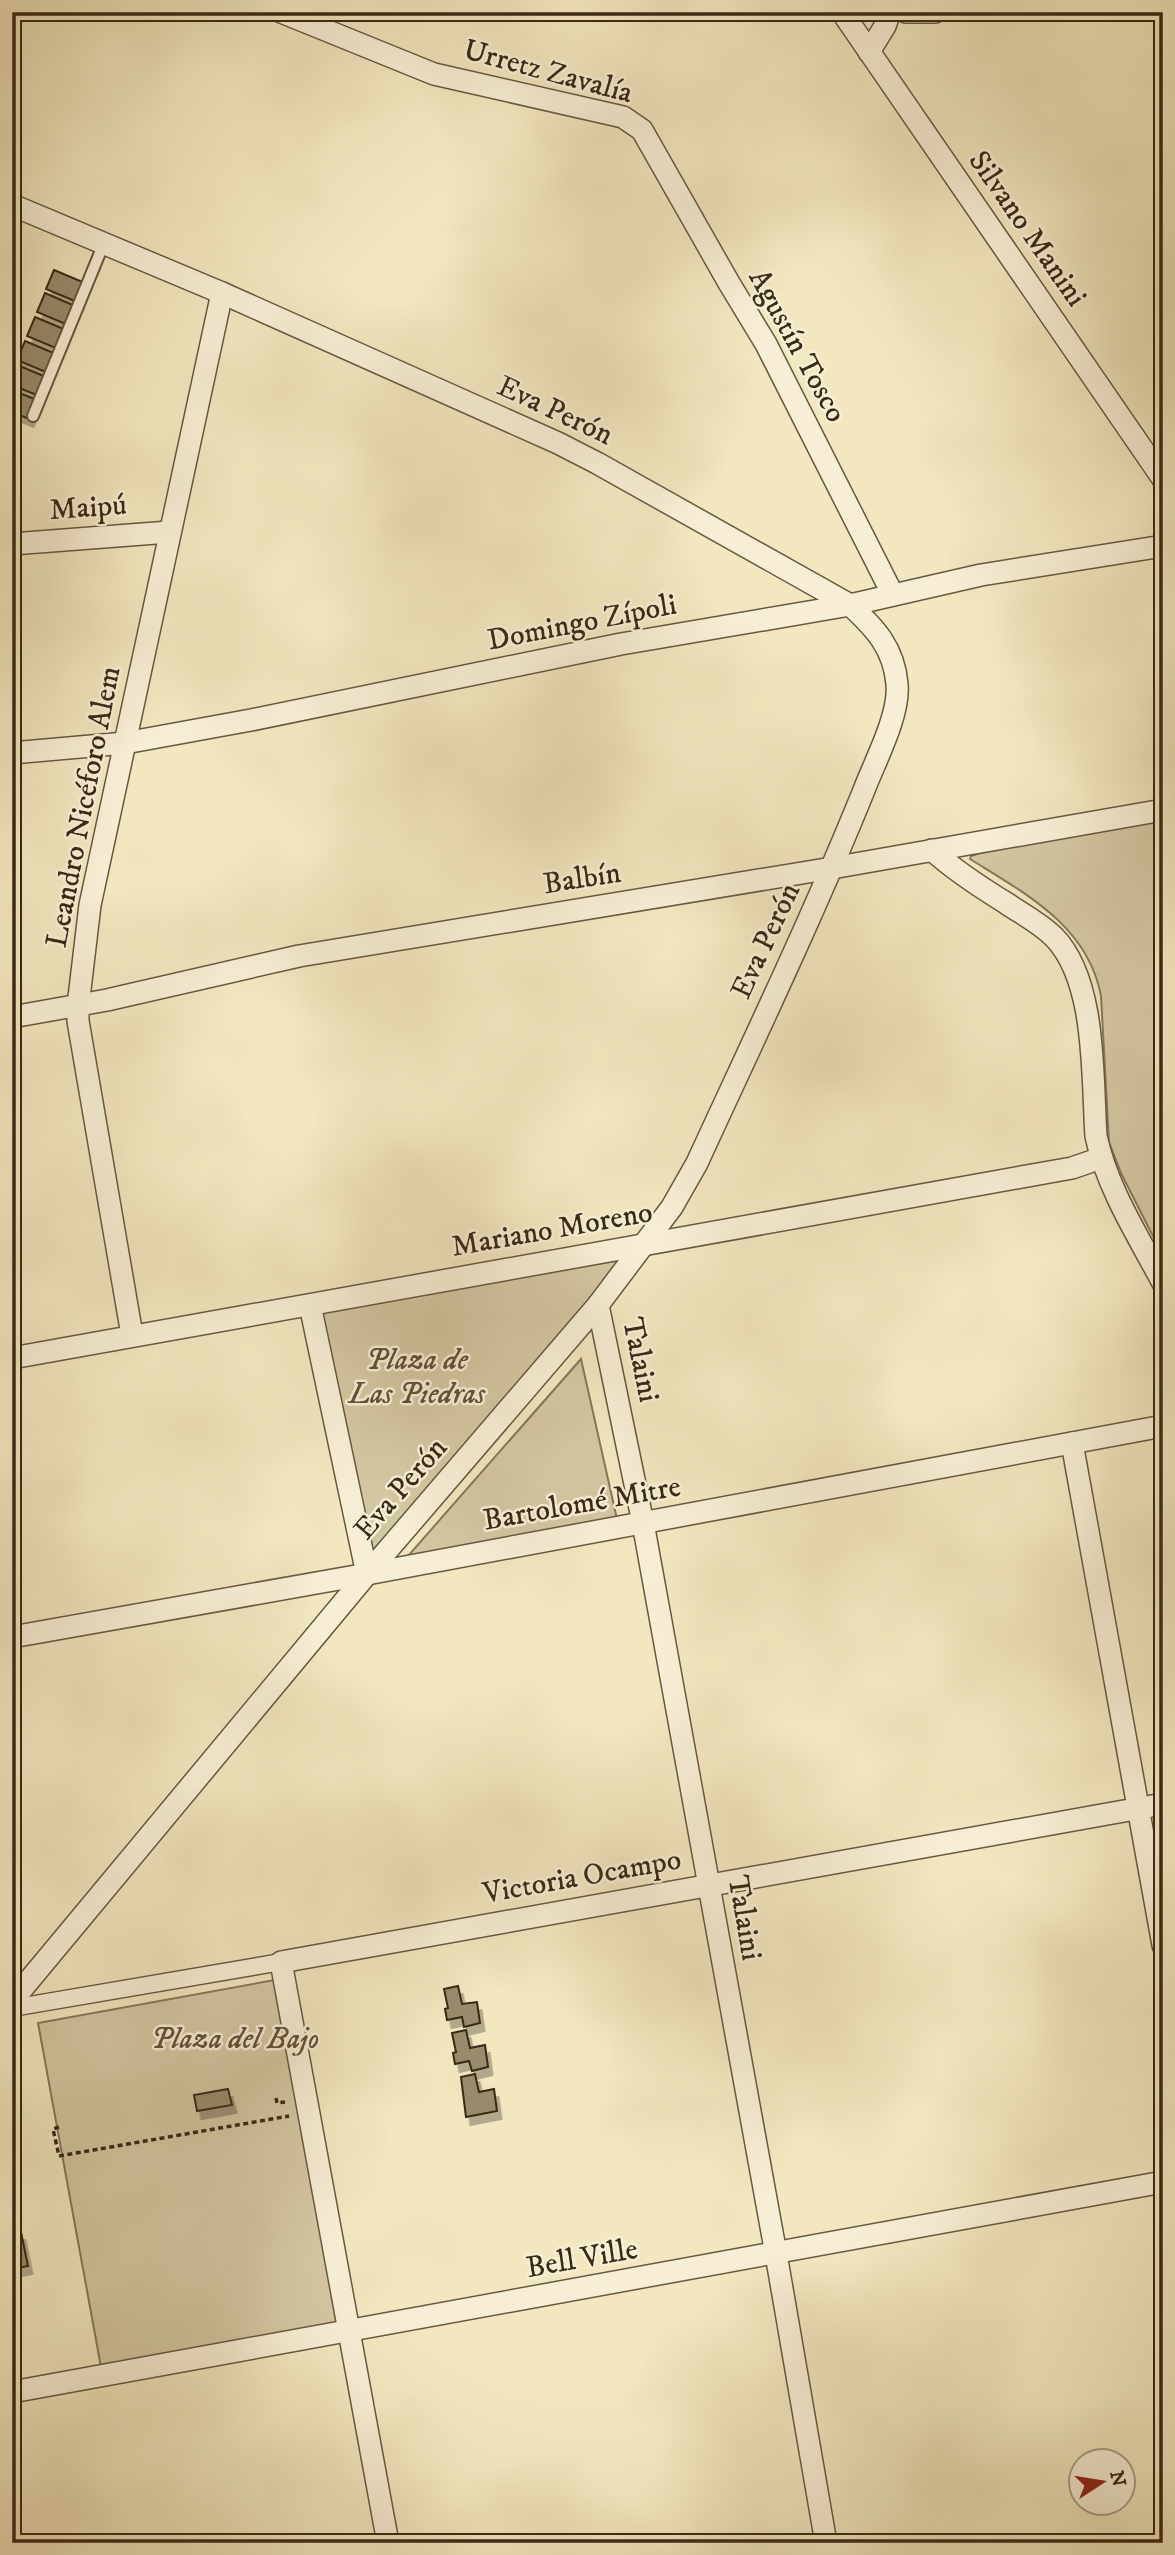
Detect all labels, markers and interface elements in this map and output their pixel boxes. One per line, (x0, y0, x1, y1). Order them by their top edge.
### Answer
street label: Urretz Zavalía (459, 32, 637, 112)
street label: Silvano Manini (960, 144, 1094, 314)
street label: Agustín Tosco (740, 263, 854, 429)
street label: Eva Perón (491, 368, 619, 454)
street label: Maipú (48, 487, 128, 529)
street label: Domingo Zípoli (484, 587, 680, 659)
street label: Leandro Nicéforo Alem (39, 663, 129, 951)
street label: Balbín (540, 855, 624, 903)
street label: Eva Perón (723, 877, 809, 1005)
street label: Mariano Moreno (449, 1194, 655, 1266)
street label: Talaini (613, 1314, 667, 1406)
park label: Plaza de Las Piedras (347, 1342, 486, 1413)
street label: Eva Perón (346, 1430, 456, 1548)
street label: Bartolomé Mitre (480, 1468, 684, 1540)
street label: Victoria Ocampo (479, 1841, 684, 1913)
street label: Talaini (718, 1873, 770, 1963)
park label: Plaza del Bajo (151, 2021, 319, 2058)
street label: Bell Ville (523, 2231, 641, 2287)
north arrow (1066, 2446, 1136, 2516)
text: N (1104, 2469, 1130, 2489)

